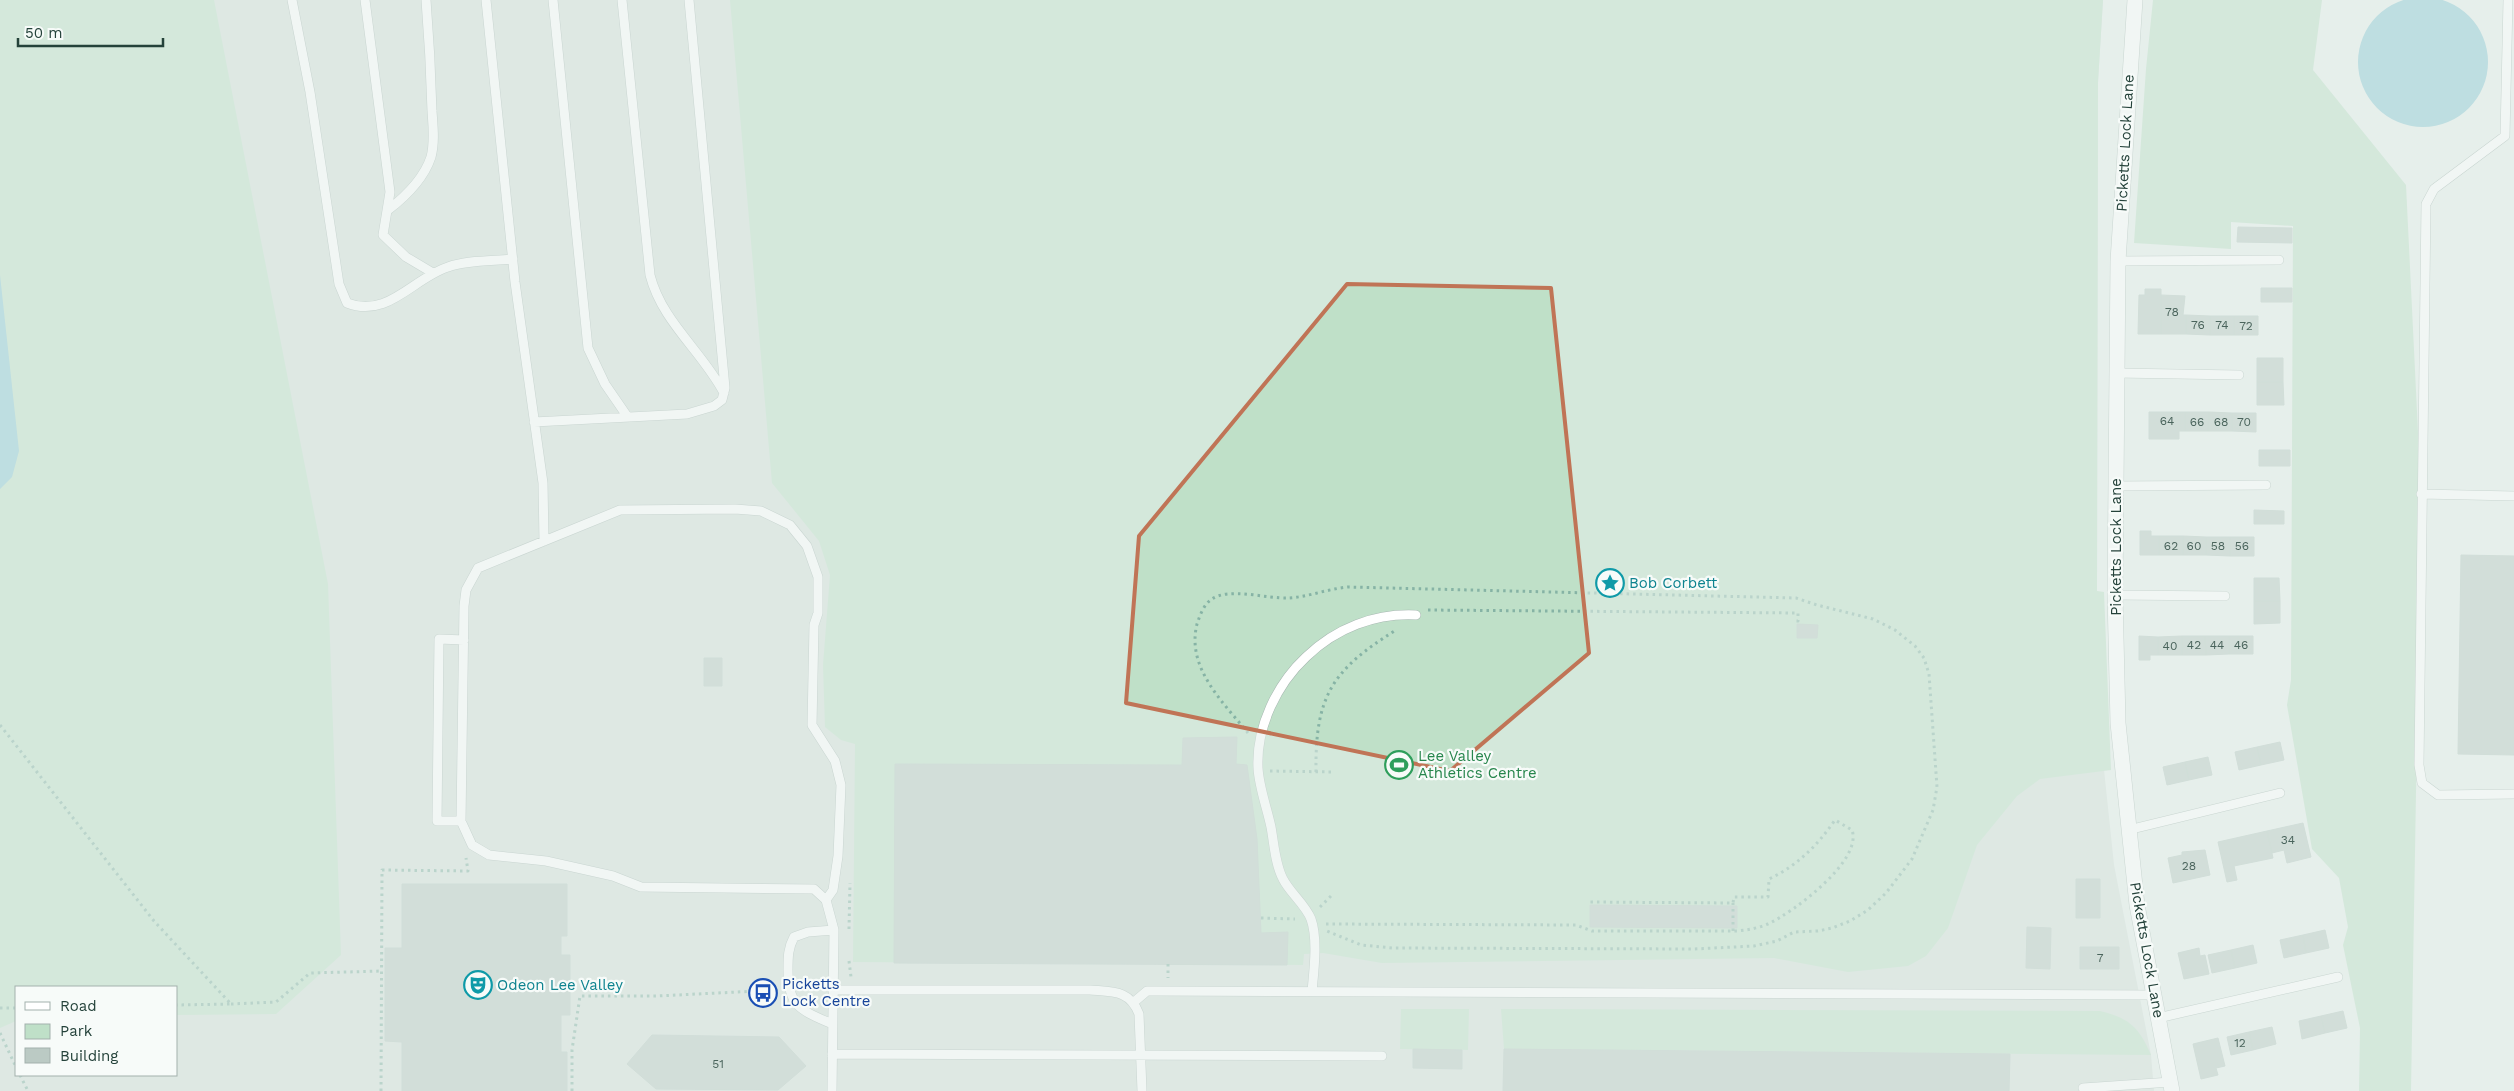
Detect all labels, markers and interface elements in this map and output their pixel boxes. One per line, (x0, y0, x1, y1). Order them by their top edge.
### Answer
scale bar (18, 15, 162, 47)
text: 50 m (25, 24, 62, 42)
street label: Picketts Lock Lane (2112, 74, 2138, 212)
house number: 78 (2165, 305, 2179, 319)
house number: 76 (2191, 318, 2205, 332)
house number: 74 (2215, 318, 2229, 332)
house number: 72 (2239, 319, 2253, 333)
house number: 64 (2160, 414, 2174, 428)
house number: 66 (2190, 415, 2204, 429)
house number: 68 (2214, 415, 2228, 429)
house number: 70 (2237, 415, 2251, 429)
street label: Picketts Lock Lane (2107, 478, 2125, 616)
house number: 62 (2164, 539, 2178, 553)
house number: 60 (2187, 539, 2201, 553)
house number: 58 (2211, 539, 2225, 553)
house number: 56 (2235, 539, 2249, 553)
place icon: Bob Corbett (1595, 568, 1625, 598)
place label: Bob Corbett (1629, 574, 1718, 592)
house number: 42 (2187, 638, 2201, 652)
house number: 44 (2210, 638, 2224, 652)
house number: 46 (2234, 638, 2248, 652)
house number: 40 (2163, 639, 2177, 653)
place label: Lee Valley Athletics Centre (1418, 747, 1537, 782)
sports icon: Lee Valley Athletics Centre (1384, 750, 1414, 780)
house number: 34 (2281, 833, 2295, 847)
house number: 28 (2182, 859, 2196, 873)
street label: Picketts Lock Lane (2126, 881, 2168, 1019)
house number: 7 (2097, 951, 2104, 965)
theatre icon: Odeon Lee Valley (463, 970, 493, 1000)
place label: Picketts Lock Centre (782, 975, 870, 1010)
place label: Odeon Lee Valley (497, 976, 623, 994)
bus stop icon: Picketts Lock Centre (748, 978, 778, 1008)
legend (15, 986, 178, 1076)
text: Road (60, 997, 97, 1015)
text: Park (60, 1022, 93, 1040)
house number: 12 (2234, 1036, 2246, 1050)
text: Building (60, 1047, 118, 1065)
house number: 51 (712, 1057, 724, 1071)

